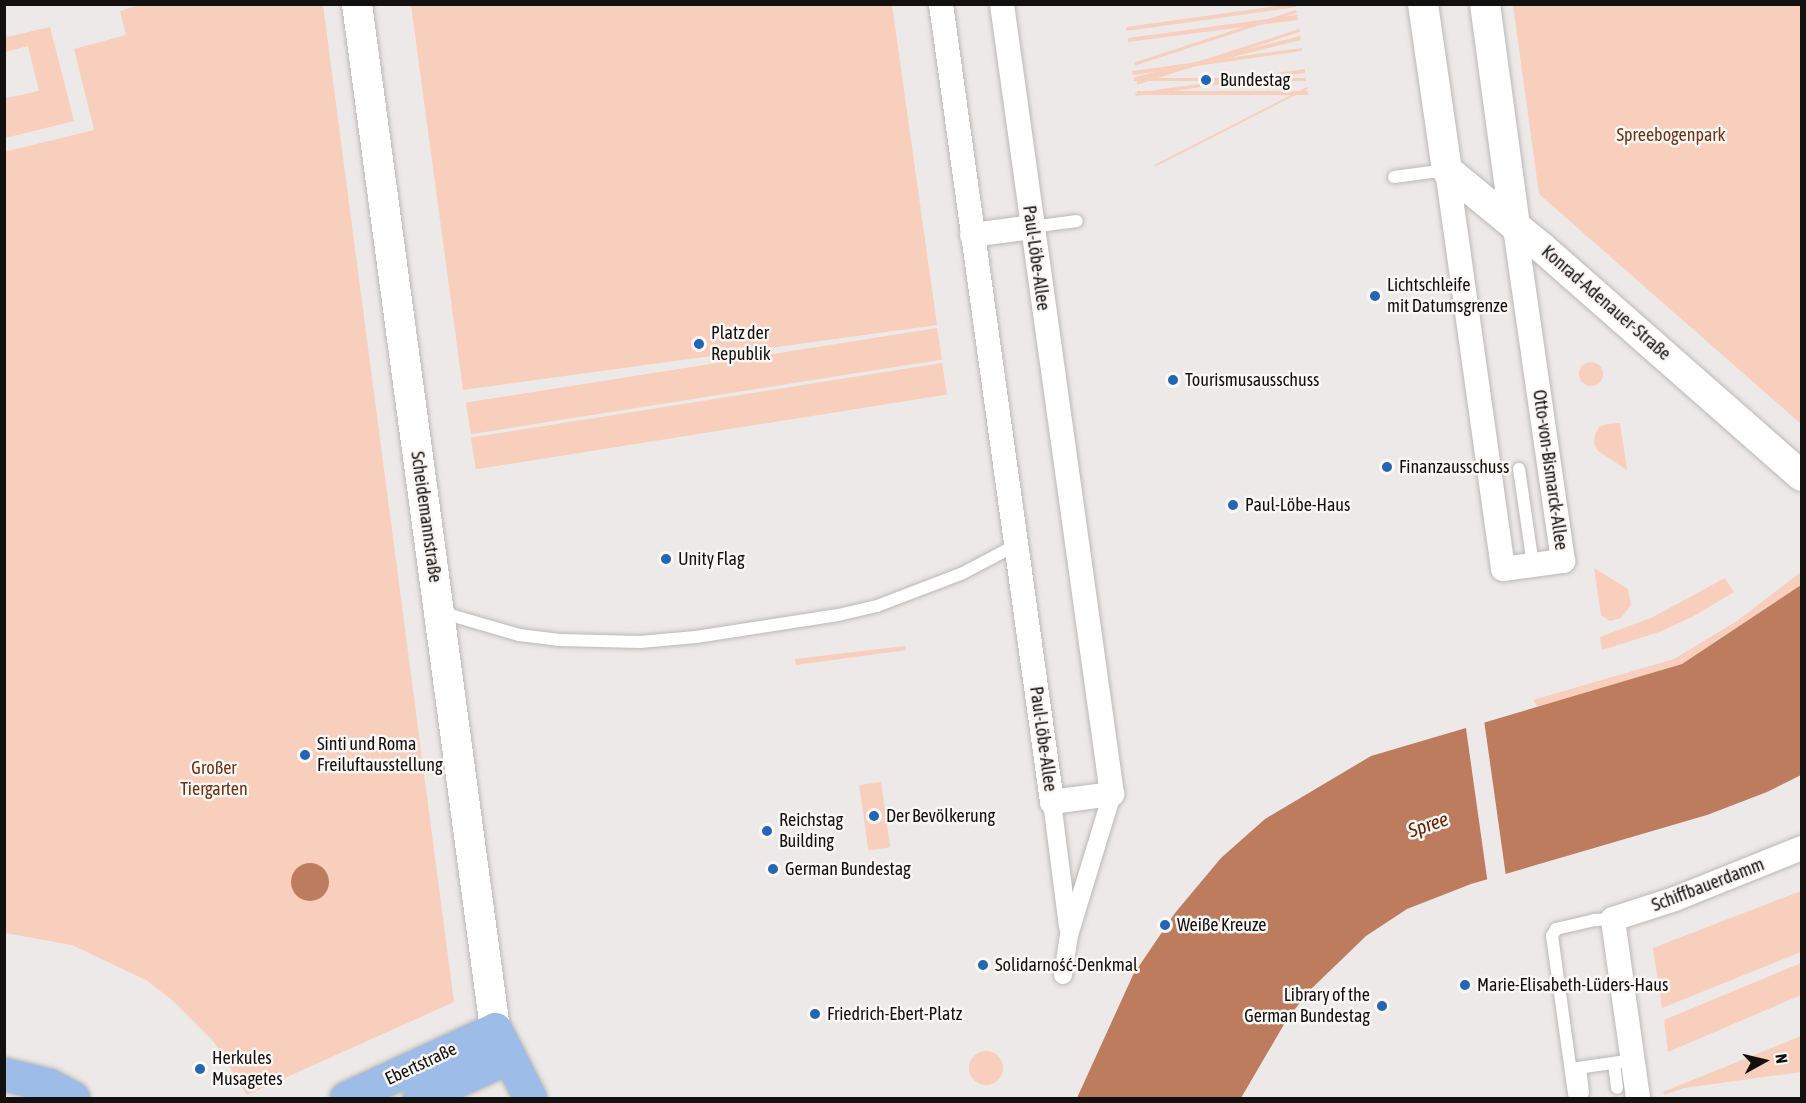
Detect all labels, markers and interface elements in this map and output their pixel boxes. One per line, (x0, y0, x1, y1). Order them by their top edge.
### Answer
place label: Bundestag (1220, 69, 1290, 91)
marker: Bundestag (1197, 71, 1215, 89)
park label: Spreebogenpark (1616, 124, 1726, 146)
street label: Paul-Löbe-Allee (1018, 204, 1054, 312)
street label: Konrad-Adenauer-Straße (1537, 241, 1675, 365)
place label: Lichtschleife mit Datumsgrenze (1387, 275, 1508, 318)
marker: Lichtschleife mit Datumsgrenze (1368, 289, 1382, 303)
place label: Platz der Republik (711, 323, 771, 366)
marker: Platz der Republik (692, 337, 706, 351)
place label: Tourismusausschuss (1185, 369, 1319, 391)
marker: Tourismusausschuss (1166, 373, 1180, 387)
street label: Otto-von-Bismarck-Allee (1528, 388, 1572, 552)
street label: Scheidemannstraße (406, 450, 446, 584)
place label: Finanzausschuss (1399, 456, 1509, 478)
marker: Finanzausschuss (1380, 460, 1394, 474)
place label: Paul-Löbe-Haus (1245, 494, 1350, 516)
marker: Paul-Löbe-Haus (1226, 498, 1240, 512)
place label: Unity Flag (678, 548, 745, 570)
marker: Unity Flag (659, 552, 673, 566)
street label: Paul-Löbe-Allee (1025, 685, 1061, 793)
place label: Sinti und Roma Freiluftausstellung (317, 734, 443, 777)
marker: Sinti und Roma Freiluftausstellung (298, 748, 312, 762)
park label: Großer Tiergarten (180, 758, 248, 800)
place label: Der Bevölkerung (886, 805, 995, 827)
water label: Spree (1405, 806, 1451, 842)
marker: Der Bevölkerung (867, 809, 881, 823)
place label: Reichstag Building (779, 810, 843, 852)
marker: Reichstag Building (760, 824, 774, 838)
street label: Schiffbauerdamm (1649, 854, 1767, 916)
place label: German Bundestag (785, 858, 911, 880)
marker: German Bundestag (766, 862, 780, 876)
place label: Weiße Kreuze (1177, 914, 1266, 936)
marker: Weiße Kreuze (1158, 918, 1172, 932)
place label: Solidarność-Denkmal (995, 954, 1138, 976)
marker: Solidarność-Denkmal (976, 958, 990, 972)
place label: Marie-Elisabeth-Lüders-Haus (1477, 974, 1668, 996)
marker: Marie-Elisabeth-Lüders-Haus (1458, 978, 1472, 992)
place label: Library of the German Bundestag (1244, 985, 1370, 1028)
marker: Library of the German Bundestag (1375, 999, 1389, 1013)
place label: Friedrich-Ebert-Platz (827, 1003, 962, 1025)
marker: Friedrich-Ebert-Platz (808, 1007, 822, 1021)
north arrow (1734, 1031, 1794, 1091)
street label: Ebertstraße (382, 1038, 460, 1090)
place label: Herkules Musagetes (212, 1048, 283, 1090)
text: N (1772, 1053, 1791, 1064)
marker: Herkules Musagetes (193, 1062, 207, 1076)

